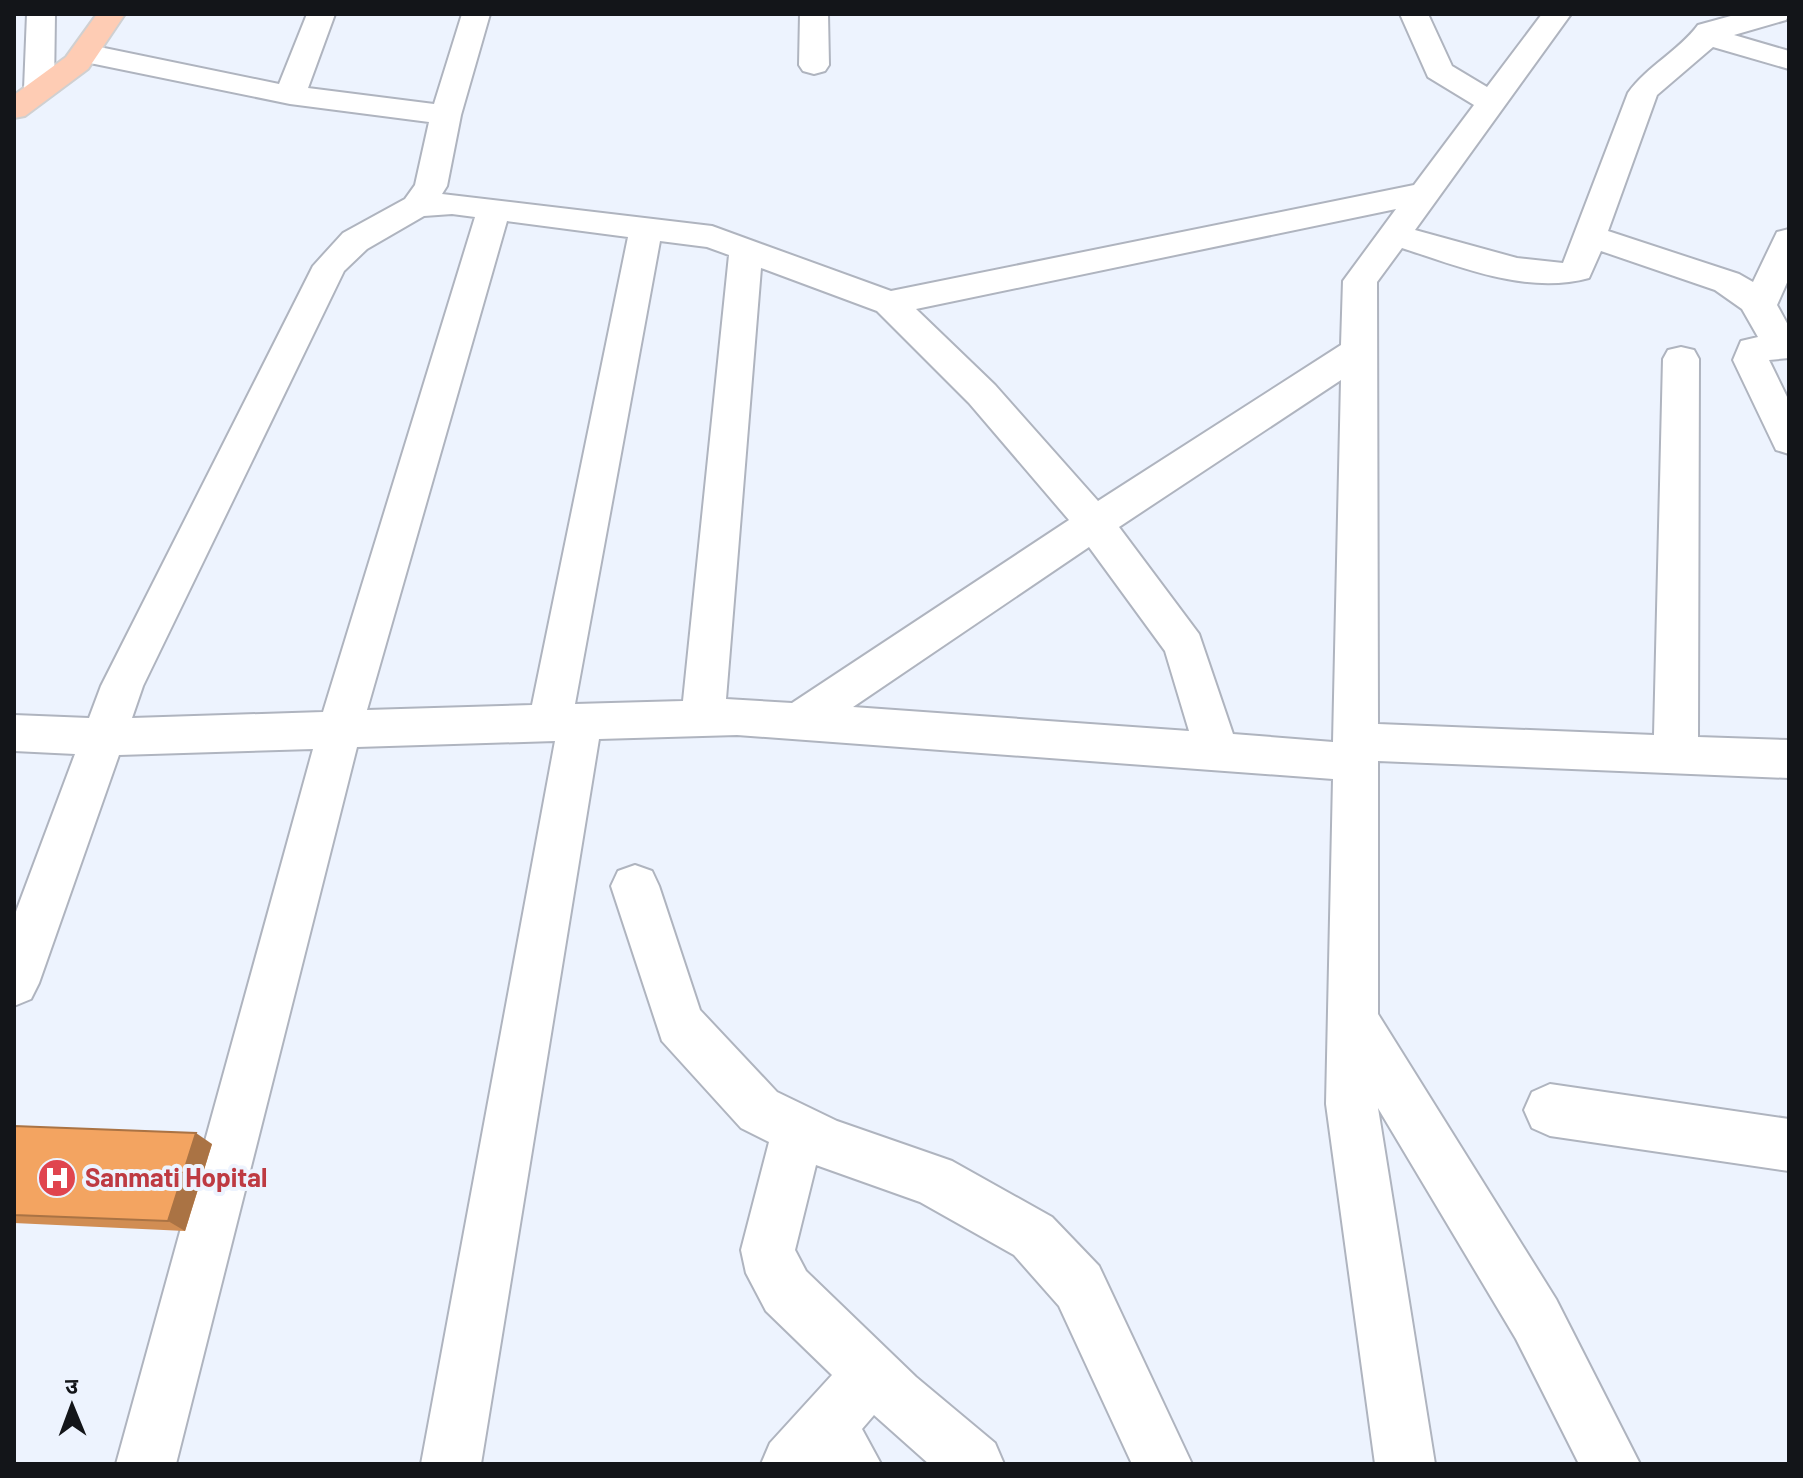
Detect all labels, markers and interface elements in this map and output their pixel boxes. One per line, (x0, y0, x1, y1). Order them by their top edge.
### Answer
hospital icon: Sanmati Hopital (36, 1157, 78, 1199)
place label: Sanmati Hopital (85, 1161, 267, 1192)
north arrow (32, 1366, 112, 1446)
text: उ (65, 1372, 79, 1398)

